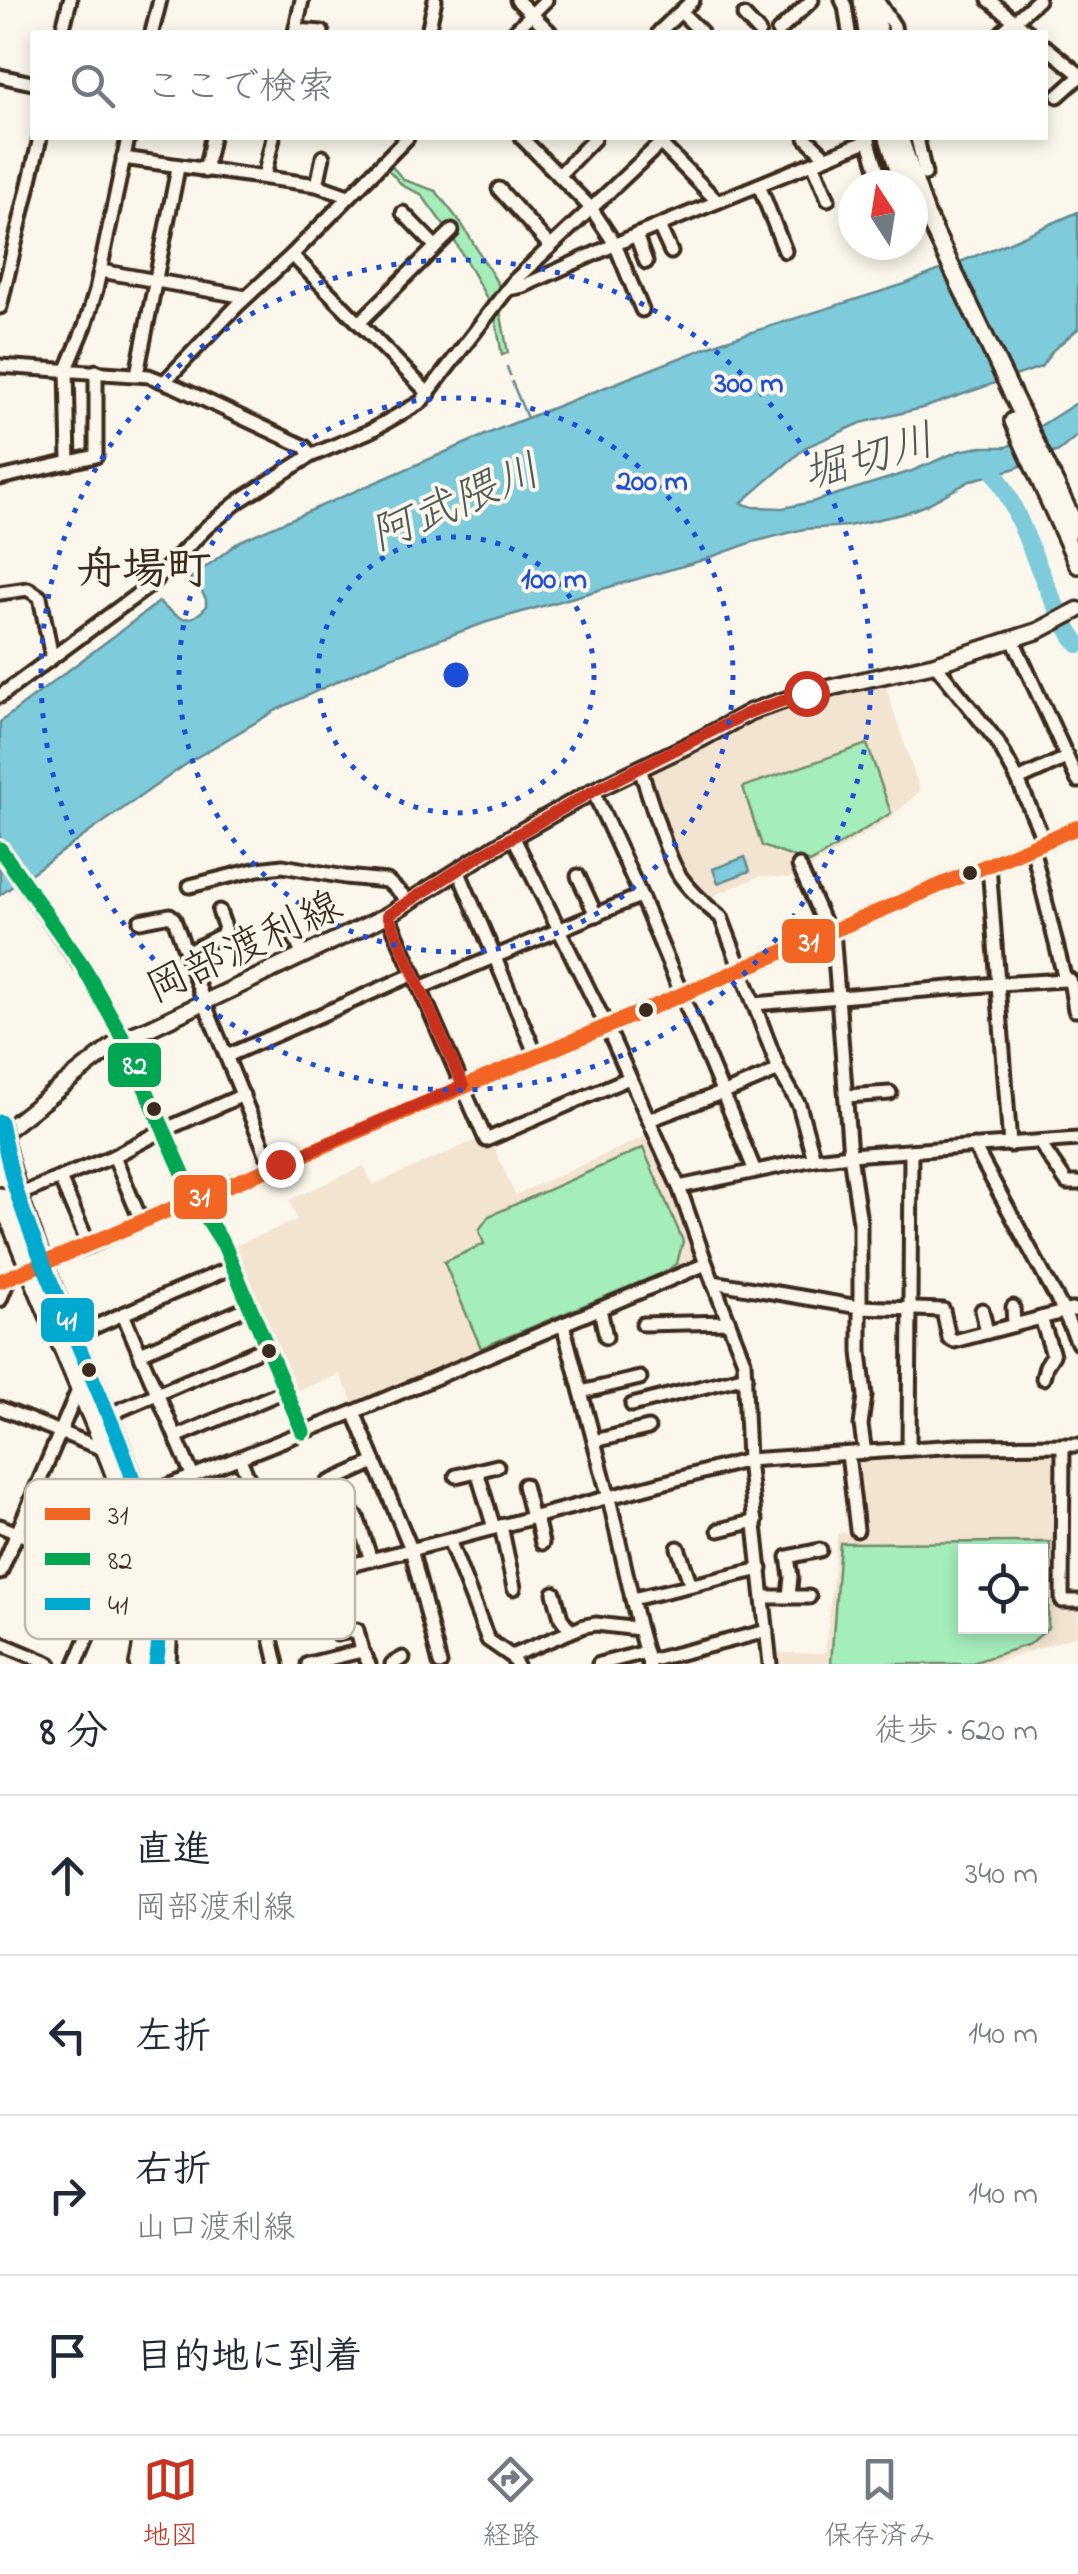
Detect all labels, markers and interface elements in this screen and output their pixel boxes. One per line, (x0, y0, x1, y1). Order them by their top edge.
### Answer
search box (30, 30, 1048, 140)
icon: search (65, 58, 120, 113)
text: ここで検索 (145, 61, 335, 117)
north arrow (838, 170, 928, 260)
text: 300 m (713, 363, 784, 407)
water label: 堀切川 (795, 409, 943, 510)
water label: 阿武隈川 (360, 440, 552, 571)
text: 200 m (615, 461, 688, 505)
district label: 舟場町 (76, 539, 212, 605)
text: 100 m (521, 559, 587, 603)
centre of rings (438, 657, 474, 693)
route start (784, 671, 830, 717)
unlabelled marker (960, 863, 980, 883)
street label: 岡部渡利線 (137, 877, 353, 1021)
line badge: 31 (780, 917, 837, 965)
text: 31 (798, 924, 819, 965)
unlabelled marker (636, 1000, 656, 1020)
line badge: 82 (106, 1041, 163, 1089)
text: 82 (122, 1047, 147, 1088)
unlabelled marker (144, 1099, 164, 1119)
route end (258, 1142, 304, 1188)
line badge: 31 (172, 1173, 229, 1221)
text: 31 (189, 1179, 210, 1220)
line badge: 41 (39, 1296, 96, 1344)
text: 41 (57, 1303, 77, 1344)
unlabelled marker (259, 1341, 279, 1361)
unlabelled marker (79, 1360, 99, 1380)
legend (25, 1479, 355, 1639)
text: 31 (108, 1497, 129, 1538)
text: 82 (108, 1542, 133, 1583)
map controls (958, 1544, 1048, 1634)
button: locate (958, 1544, 1048, 1634)
text: 41 (108, 1587, 129, 1628)
text: 8 分 (40, 1703, 108, 1764)
text: 徒歩 · 620 m (875, 1709, 1038, 1756)
text: 直進 (135, 1824, 211, 1880)
icon: ahead (40, 1848, 95, 1903)
text: 340 m (965, 1852, 1038, 1899)
text: 岡部渡利線 (135, 1886, 295, 1933)
icon: left (40, 2008, 95, 2063)
text: 左折 (135, 2011, 211, 2067)
text: 140 m (968, 2012, 1038, 2059)
text: 右折 (135, 2144, 211, 2200)
icon: right (40, 2168, 95, 2223)
text: 140 m (968, 2172, 1038, 2219)
text: 山口渡利線 (135, 2206, 295, 2253)
icon: arrive (40, 2328, 95, 2383)
text: 目的地に到着 (135, 2331, 363, 2387)
tab: 地図 (142, 2452, 198, 2558)
tab: 経路 (483, 2452, 539, 2558)
tab: 保存済み (824, 2452, 936, 2558)

